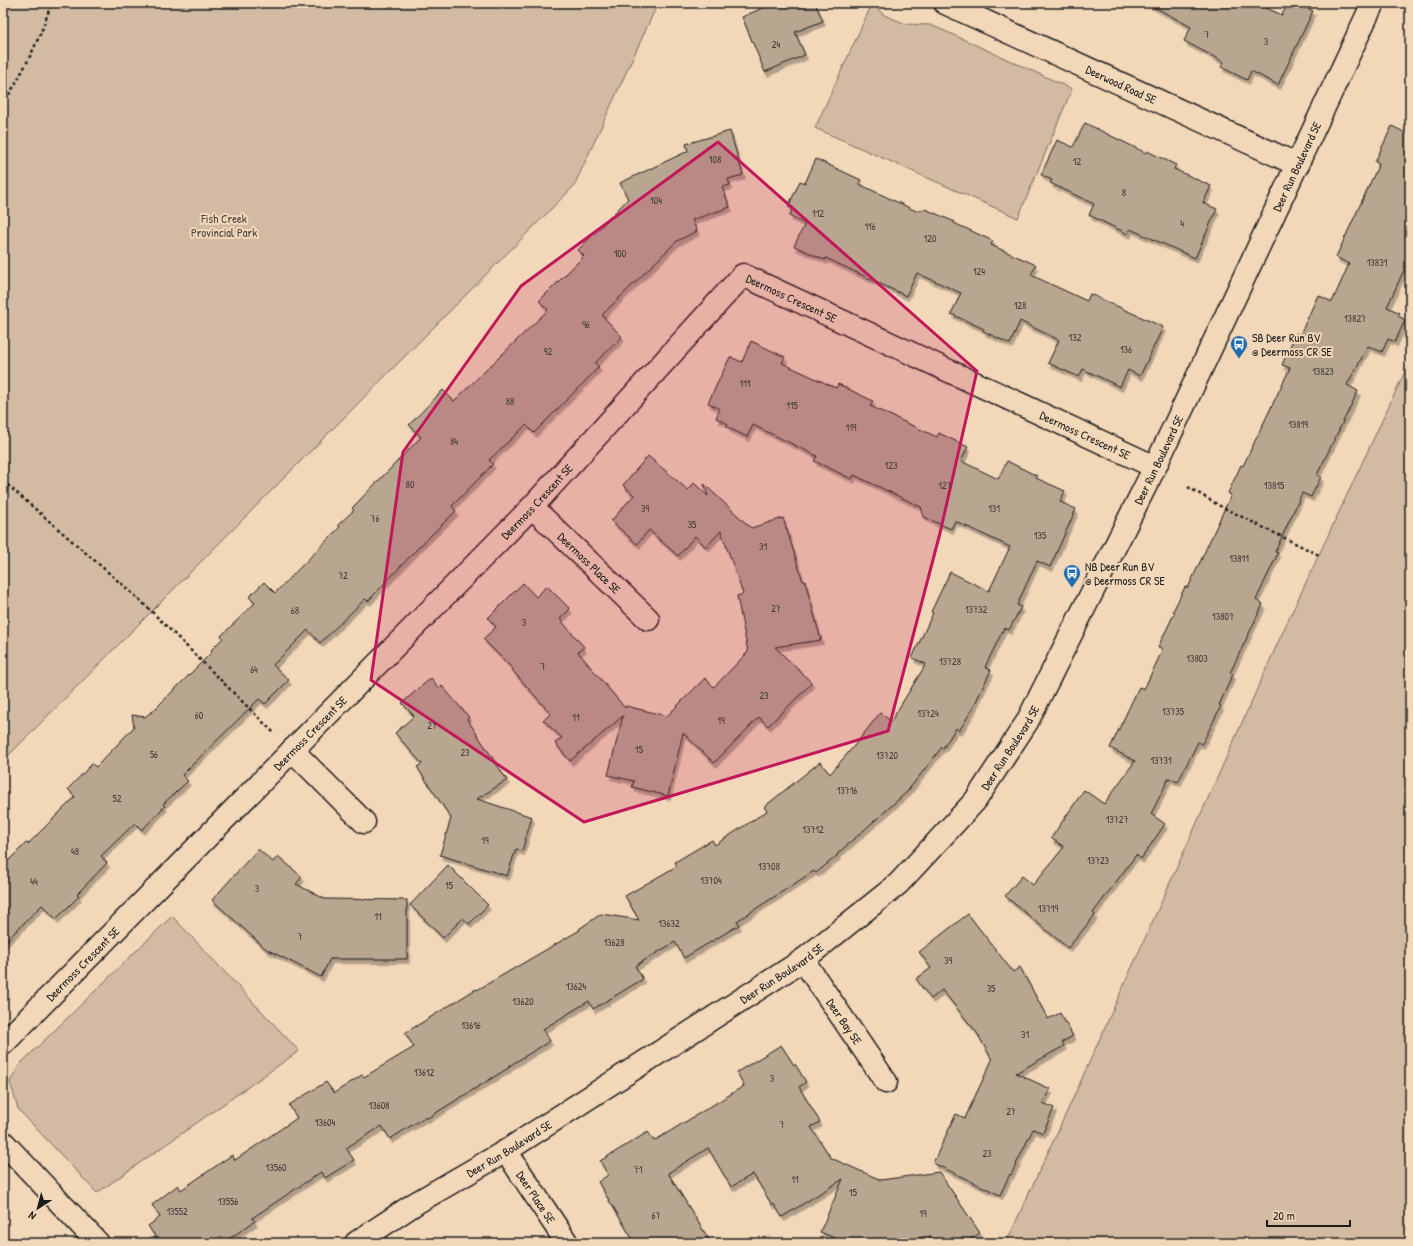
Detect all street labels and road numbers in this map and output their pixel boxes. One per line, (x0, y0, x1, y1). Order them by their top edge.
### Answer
street label: Deerwood Road SE (1083, 60, 1160, 108)
street label: Deer Run Boulevard SE (1268, 118, 1325, 214)
street label: Deermoss Crescent SE (744, 269, 840, 326)
street label: Deermoss Crescent SE (1037, 406, 1134, 463)
street label: Deer Run Boulevard SE (1129, 411, 1187, 507)
street label: Deermoss Crescent SE (497, 459, 577, 543)
street label: Deermoss Place SE (554, 528, 625, 598)
street label: Deermoss Crescent SE (269, 691, 351, 774)
street label: Deer Run Boulevard SE (976, 701, 1043, 793)
street label: Deermoss Crescent SE (42, 922, 123, 1004)
street label: Deer Run Boulevard SE (736, 938, 827, 1007)
street label: Deer Bay SE (823, 995, 867, 1048)
street label: Deer Run Boulevard SE (463, 1115, 555, 1181)
street label: Deer Place SE (513, 1167, 560, 1227)

